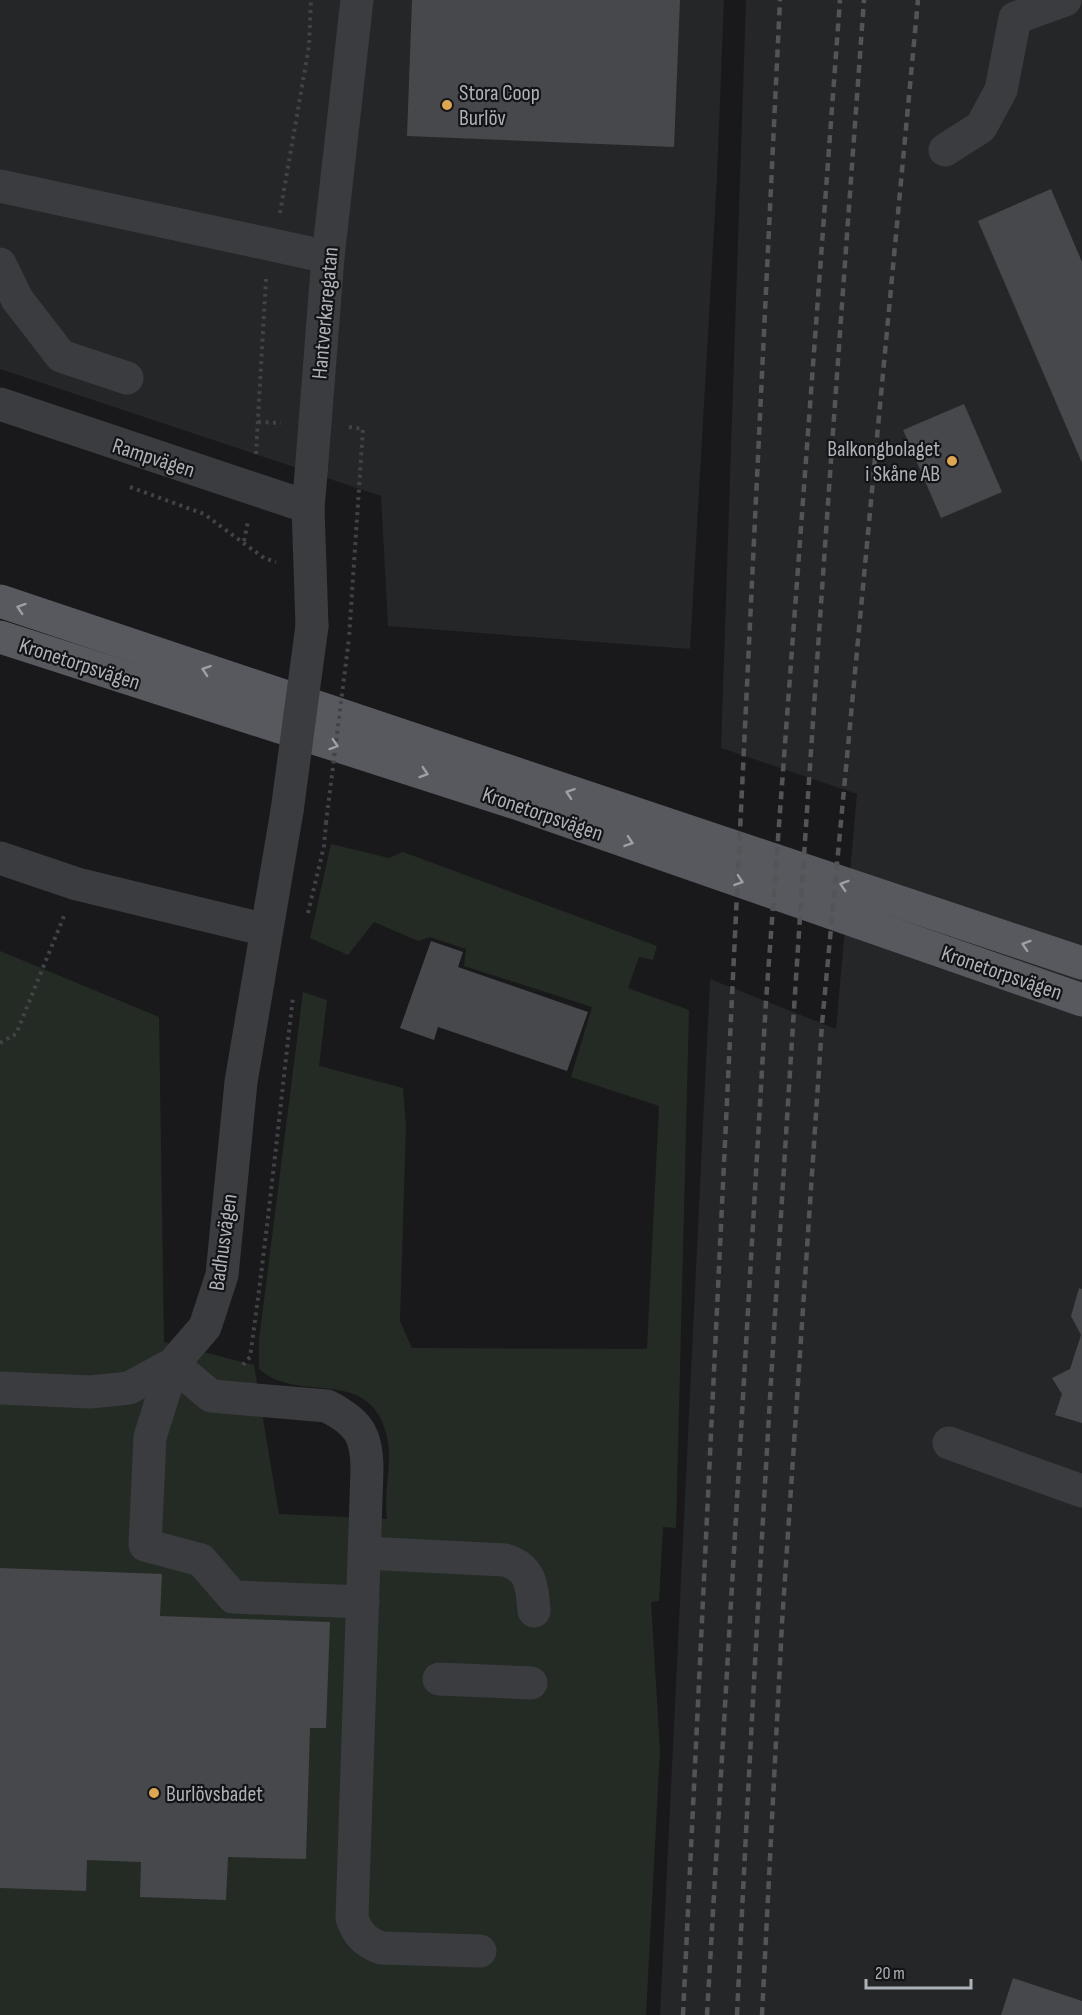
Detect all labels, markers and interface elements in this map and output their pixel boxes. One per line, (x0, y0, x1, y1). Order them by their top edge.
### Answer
place label: Stora Coop Burlöv (459, 80, 540, 132)
marker: Stora Coop Burlöv (440, 98, 454, 112)
street label: Hantverkaregatan (306, 246, 345, 380)
street label: Rampvägen (109, 432, 198, 484)
place label: Balkongbolaget i Skåne AB (827, 436, 940, 488)
marker: Balkongbolaget i Skåne AB (945, 454, 959, 468)
one-way arrow (16, 603, 27, 615)
street label: Kronetorpsvägen (16, 632, 143, 697)
one-way arrow (201, 665, 212, 677)
one-way arrow (328, 737, 339, 750)
one-way arrow (418, 766, 429, 779)
street label: Kronetorpsvägen (479, 781, 606, 848)
one-way arrow (565, 788, 576, 800)
one-way arrow (623, 835, 634, 848)
one-way arrow (733, 873, 744, 886)
one-way arrow (840, 880, 850, 892)
street label: Kronetorpsvägen (938, 940, 1065, 1007)
one-way arrow (1021, 940, 1032, 953)
street label: Badhusvägen (203, 1192, 244, 1292)
place label: Burlövsbadet (166, 1781, 263, 1808)
marker: Burlövsbadet (147, 1786, 161, 1800)
scale bar (866, 1952, 971, 1990)
text: 20 m (875, 1963, 905, 1984)

